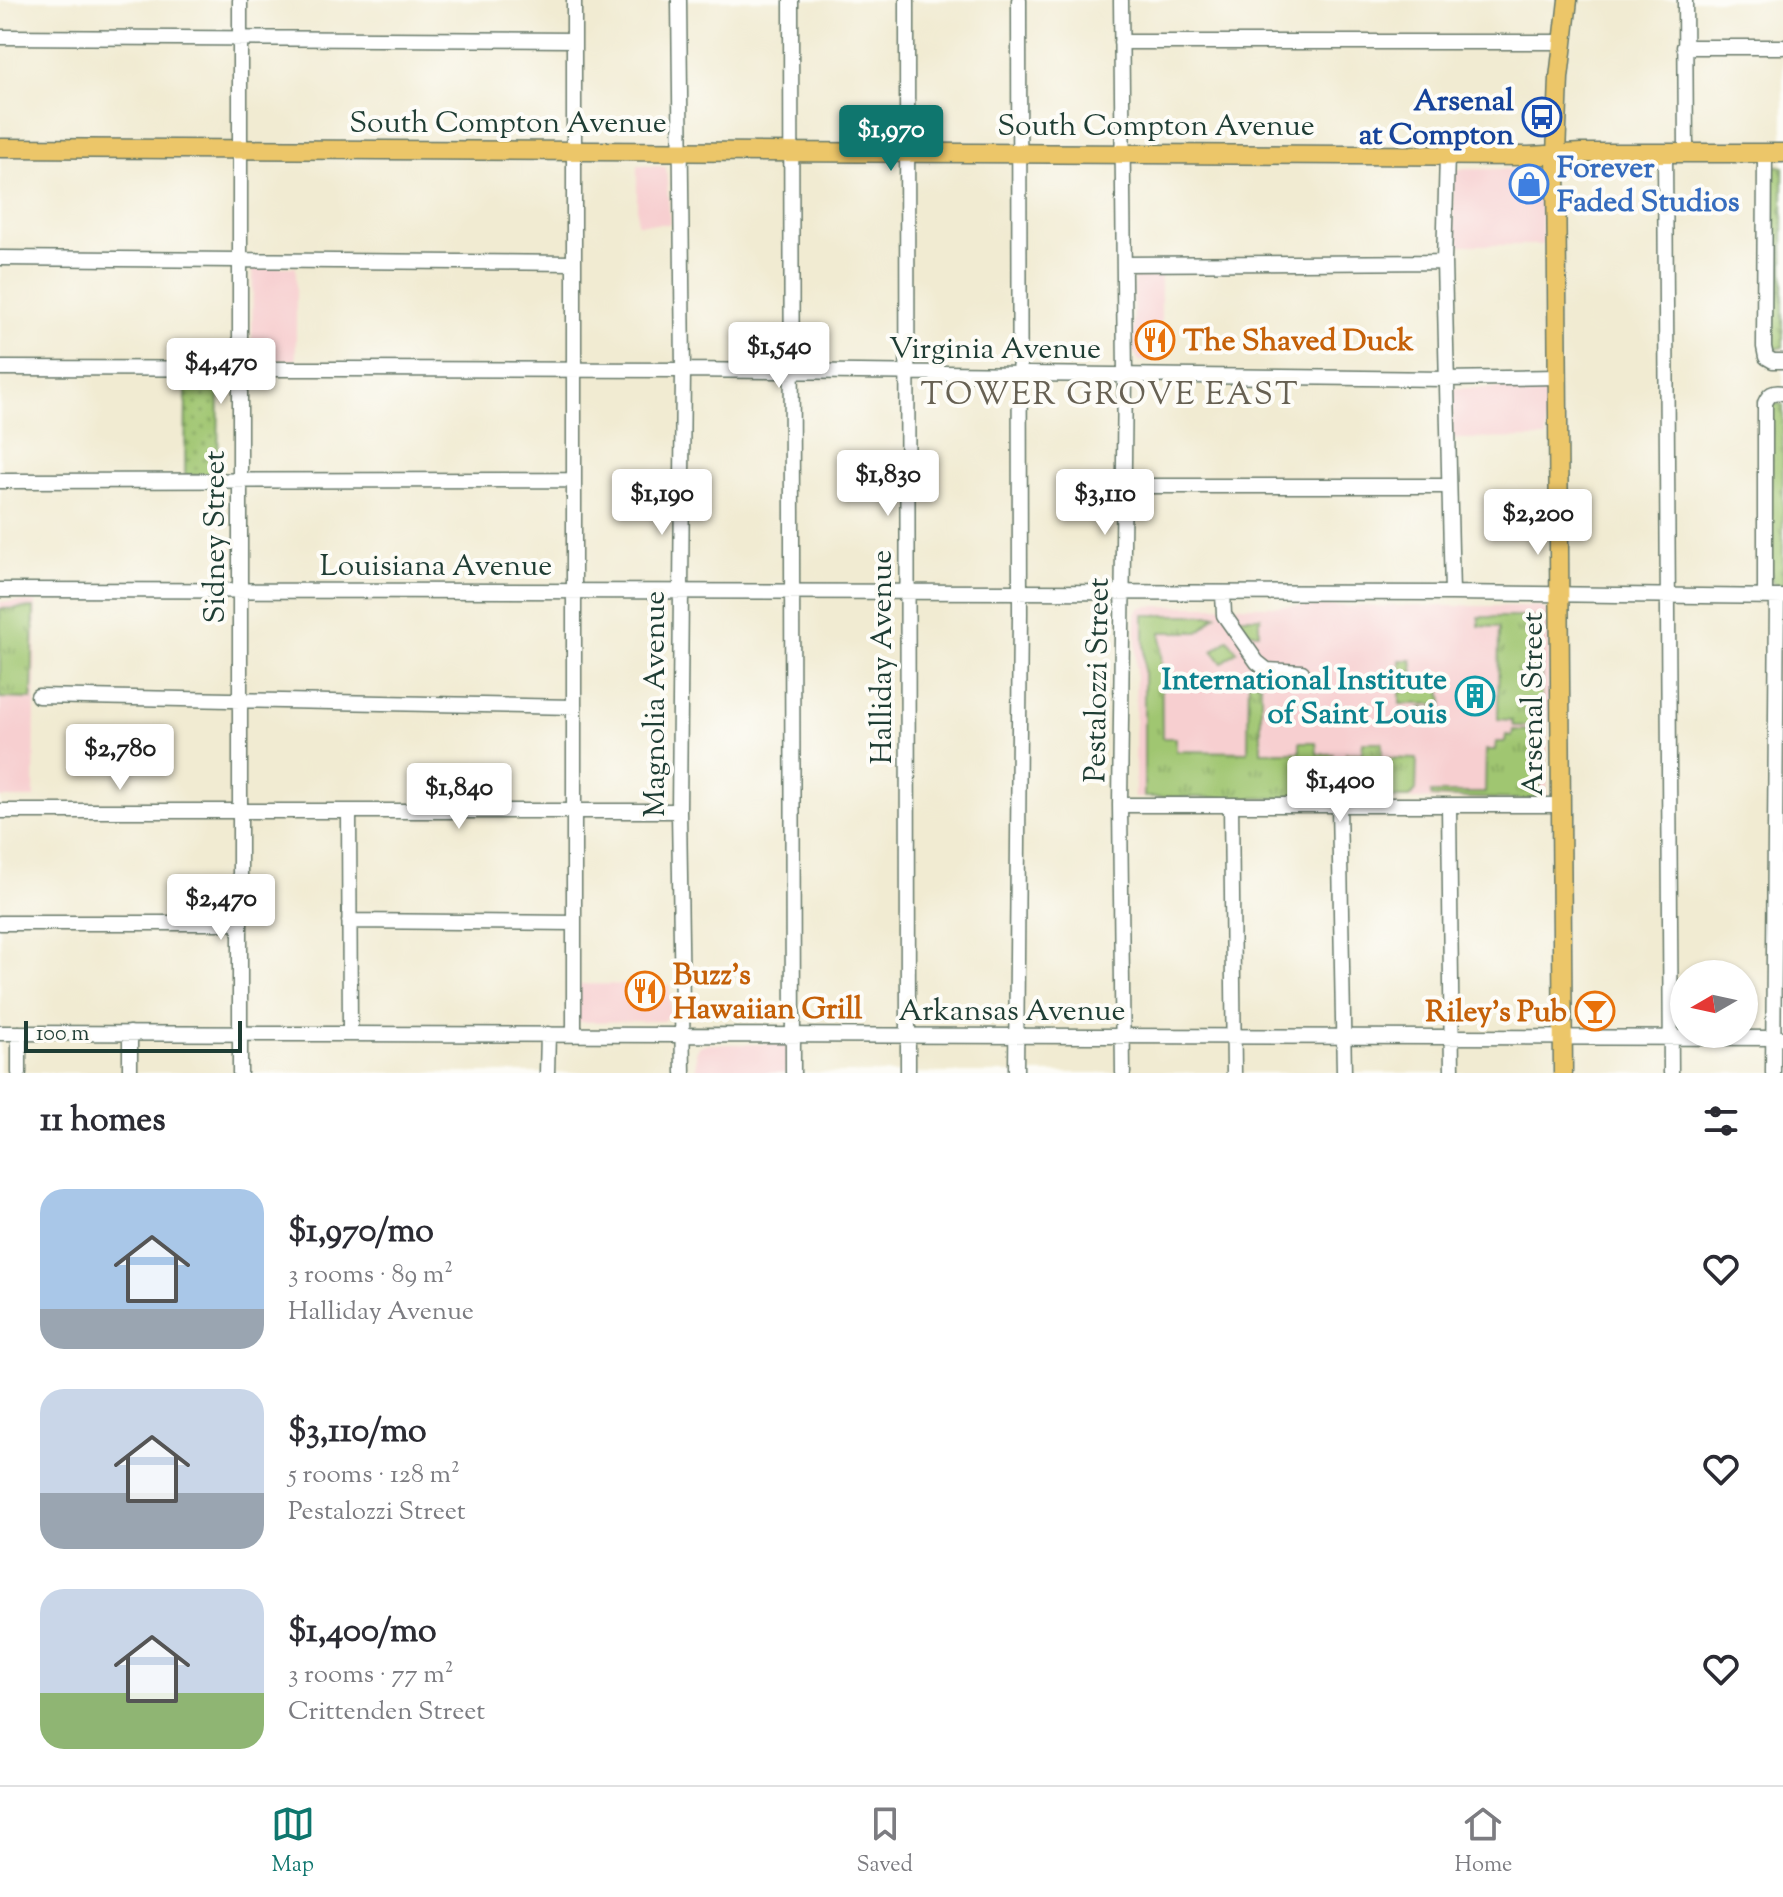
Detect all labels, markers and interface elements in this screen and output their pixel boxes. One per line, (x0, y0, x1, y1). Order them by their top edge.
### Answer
place label: Arsenal at Compton (1359, 81, 1515, 158)
bus stop icon: Arsenal at Compton (1521, 96, 1563, 138)
street label: South Compton Avenue (349, 103, 667, 146)
pin: $1,970 (826, 105, 956, 173)
street label: South Compton Avenue (997, 106, 1315, 149)
text: $1,970 (857, 112, 925, 149)
place label: Forever Faded Studios (1557, 148, 1740, 225)
shop icon: Forever Faded Studios (1508, 163, 1550, 205)
restaurant icon: The Shaved Duck (1134, 319, 1176, 361)
place label: The Shaved Duck (1183, 321, 1414, 364)
pin: $1,540 (714, 322, 844, 390)
text: $1,540 (746, 329, 812, 366)
street label: Virginia Avenue (889, 329, 1101, 372)
pin: $4,470 (156, 338, 286, 406)
text: $4,470 (185, 345, 257, 382)
district label: TOWER GROVE EAST (921, 373, 1299, 419)
pin: $1,830 (823, 450, 953, 518)
street label: Sidney Street (195, 451, 238, 623)
text: $1,830 (855, 457, 921, 494)
pin: $1,190 (597, 469, 727, 537)
pin: $3,110 (1040, 469, 1170, 537)
text: $1,190 (630, 476, 694, 513)
text: $3,110 (1074, 476, 1136, 513)
pin: $2,200 (1473, 489, 1603, 557)
text: $2,200 (1502, 496, 1574, 533)
street label: Louisiana Avenue (320, 546, 552, 589)
street label: Halliday Avenue (862, 550, 905, 764)
street label: Pestalozzi Street (1075, 577, 1122, 783)
street label: Magnolia Avenue (635, 591, 678, 817)
street label: Arsenal Street (1513, 612, 1556, 796)
place label: International Institute of Saint Louis (1162, 660, 1447, 737)
building icon: International Institute of Saint Louis (1454, 675, 1496, 717)
pin: $2,780 (55, 724, 185, 792)
text: $2,780 (84, 731, 156, 768)
pin: $1,400 (1275, 756, 1405, 824)
pin: $1,840 (394, 763, 524, 831)
text: $1,400 (1305, 763, 1375, 800)
text: $1,840 (425, 770, 493, 807)
pin: $2,470 (156, 874, 286, 942)
text: $2,470 (185, 881, 257, 918)
place label: Buzz’s Hawaiian Grill (673, 955, 863, 1032)
north arrow (1670, 960, 1758, 1048)
map controls (1670, 960, 1758, 1048)
restaurant icon: Buzz’s Hawaiian Grill (624, 970, 666, 1012)
bar icon: Riley's Pub (1574, 990, 1616, 1032)
street label: Arkansas Avenue (899, 991, 1125, 1034)
place label: Riley's Pub (1425, 992, 1567, 1035)
scale bar (24, 1017, 242, 1053)
text: 100 m (36, 1019, 89, 1051)
text: 11 homes (40, 1097, 166, 1146)
icon: filters (1699, 1099, 1743, 1143)
text: $1,970/mo (288, 1208, 434, 1257)
icon: home (104, 1221, 200, 1317)
icon: heart (1699, 1247, 1743, 1291)
text: 3 rooms · 89 m² (288, 1257, 453, 1294)
text: Halliday Avenue (288, 1294, 474, 1331)
text: $3,110/mo (288, 1408, 427, 1457)
icon: home (104, 1421, 200, 1517)
icon: heart (1699, 1447, 1743, 1491)
text: 5 rooms · 128 m² (288, 1457, 460, 1494)
text: Pestalozzi Street (288, 1494, 466, 1531)
text: $1,400/mo (288, 1608, 436, 1657)
icon: home (104, 1621, 200, 1717)
icon: heart (1699, 1647, 1743, 1691)
text: 3 rooms · 77 m² (288, 1657, 453, 1694)
text: Crittenden Street (288, 1694, 485, 1731)
tab: Map (271, 1802, 315, 1882)
tab: Saved (856, 1802, 913, 1882)
tab: Home (1455, 1802, 1512, 1882)

